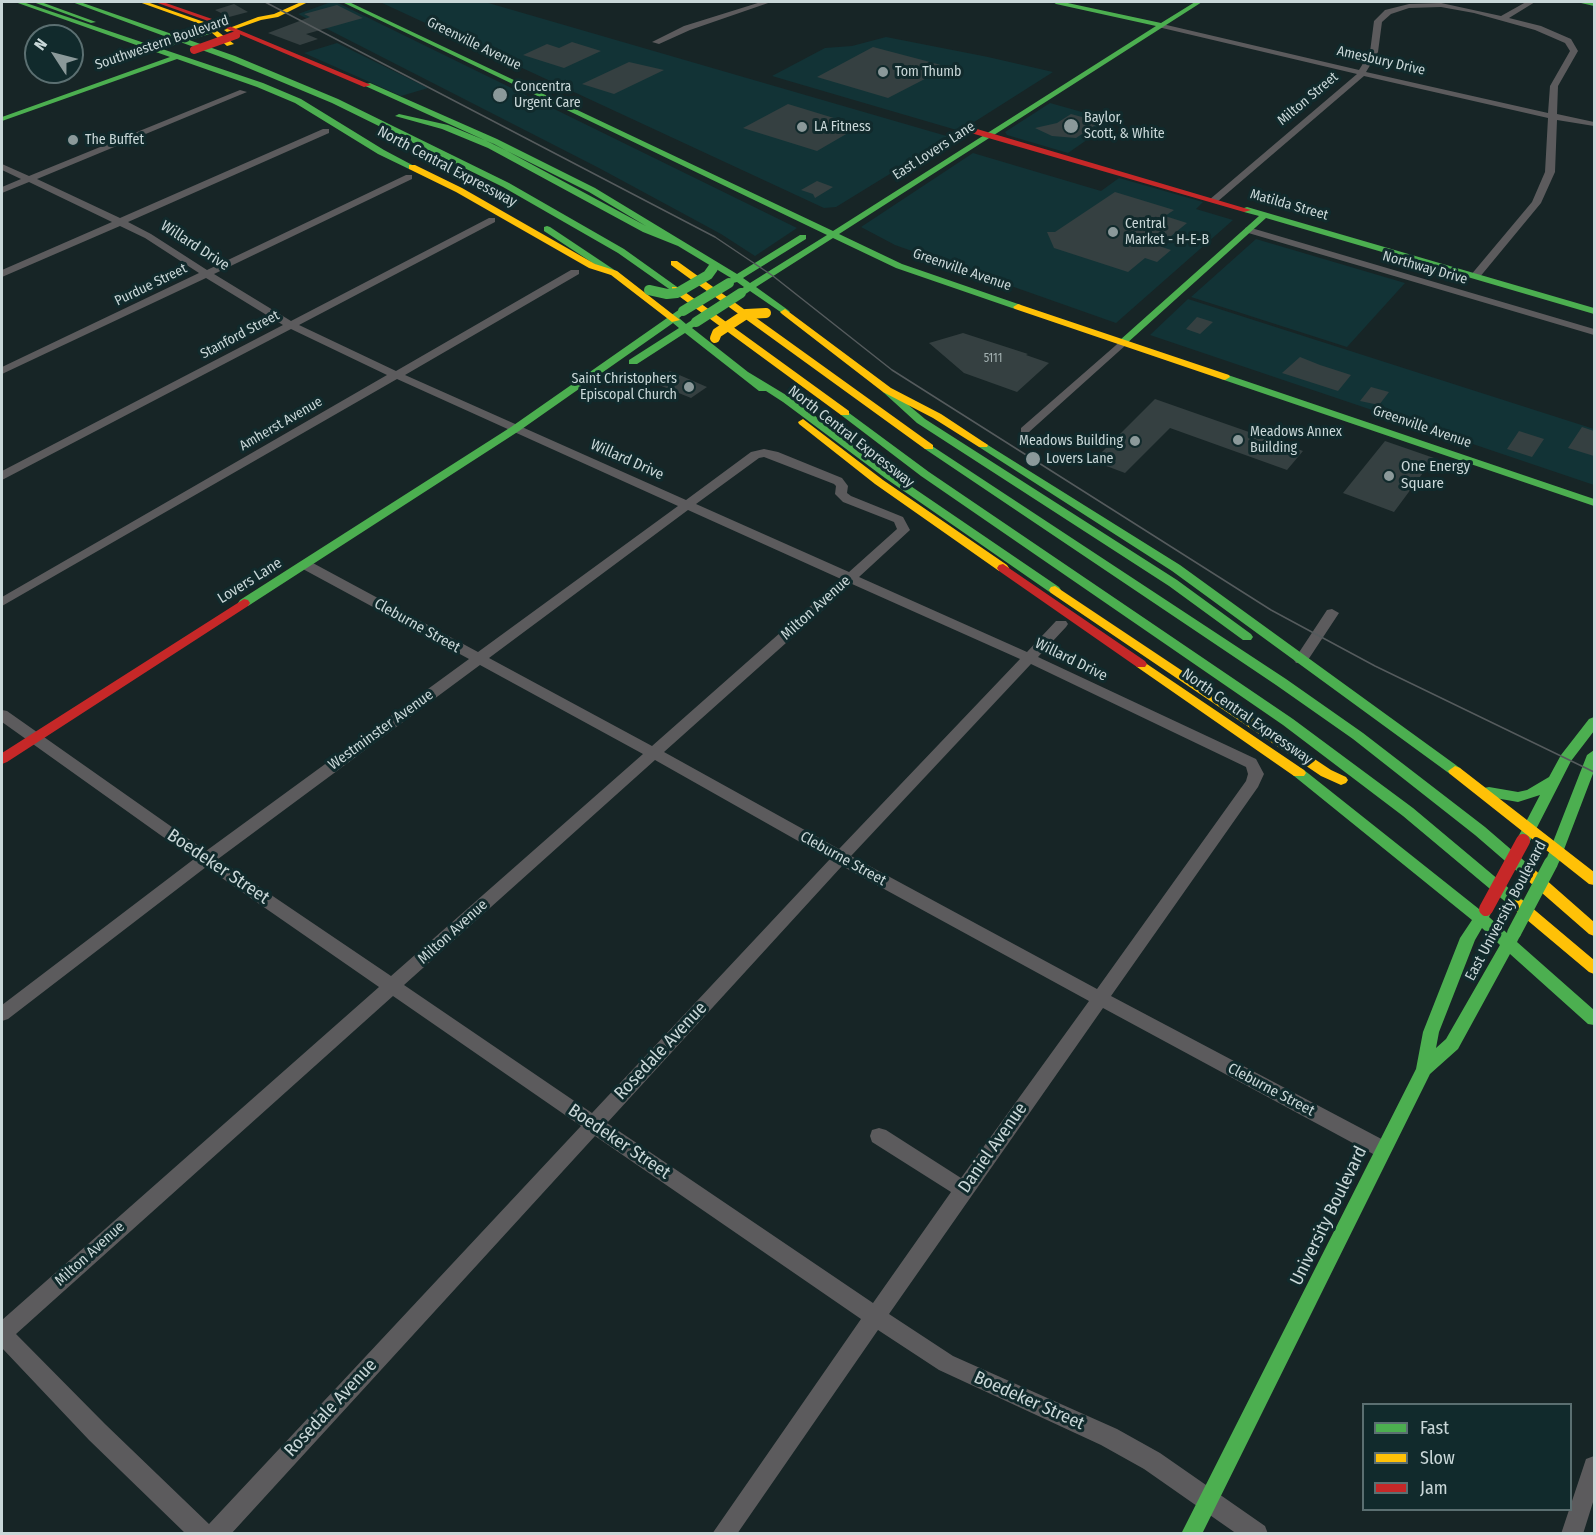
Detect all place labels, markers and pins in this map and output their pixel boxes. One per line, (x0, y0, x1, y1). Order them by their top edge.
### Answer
place label: Tom Thumb (895, 64, 962, 80)
marker: Tom Thumb (876, 65, 890, 79)
place label: Concentra Urgent Care (514, 79, 581, 112)
marker: Concentra Urgent Care (491, 86, 509, 104)
place label: Baylor, Scott, & White (1084, 110, 1165, 142)
marker: Baylor, Scott, & White (1062, 117, 1080, 135)
place label: LA Fitness (814, 119, 871, 135)
marker: LA Fitness (795, 120, 809, 134)
place label: The Buffet (85, 132, 144, 148)
marker: The Buffet (66, 133, 80, 147)
place label: Central Market - H-E-B (1125, 216, 1209, 249)
marker: Central Market - H-E-B (1106, 225, 1120, 239)
place label: Saint Christophers Episcopal Church (572, 371, 677, 404)
marker: Saint Christophers Episcopal Church (682, 380, 696, 394)
place label: Meadows Annex Building (1250, 424, 1342, 456)
place label: Meadows Building (1019, 433, 1123, 449)
marker: Meadows Annex Building (1231, 433, 1245, 447)
marker: Meadows Building (1128, 434, 1142, 448)
marker: Lovers Lane (1024, 450, 1042, 468)
place label: Lovers Lane (1046, 451, 1114, 467)
place label: One Energy Square (1401, 458, 1470, 493)
marker: One Energy Square (1382, 469, 1396, 483)

